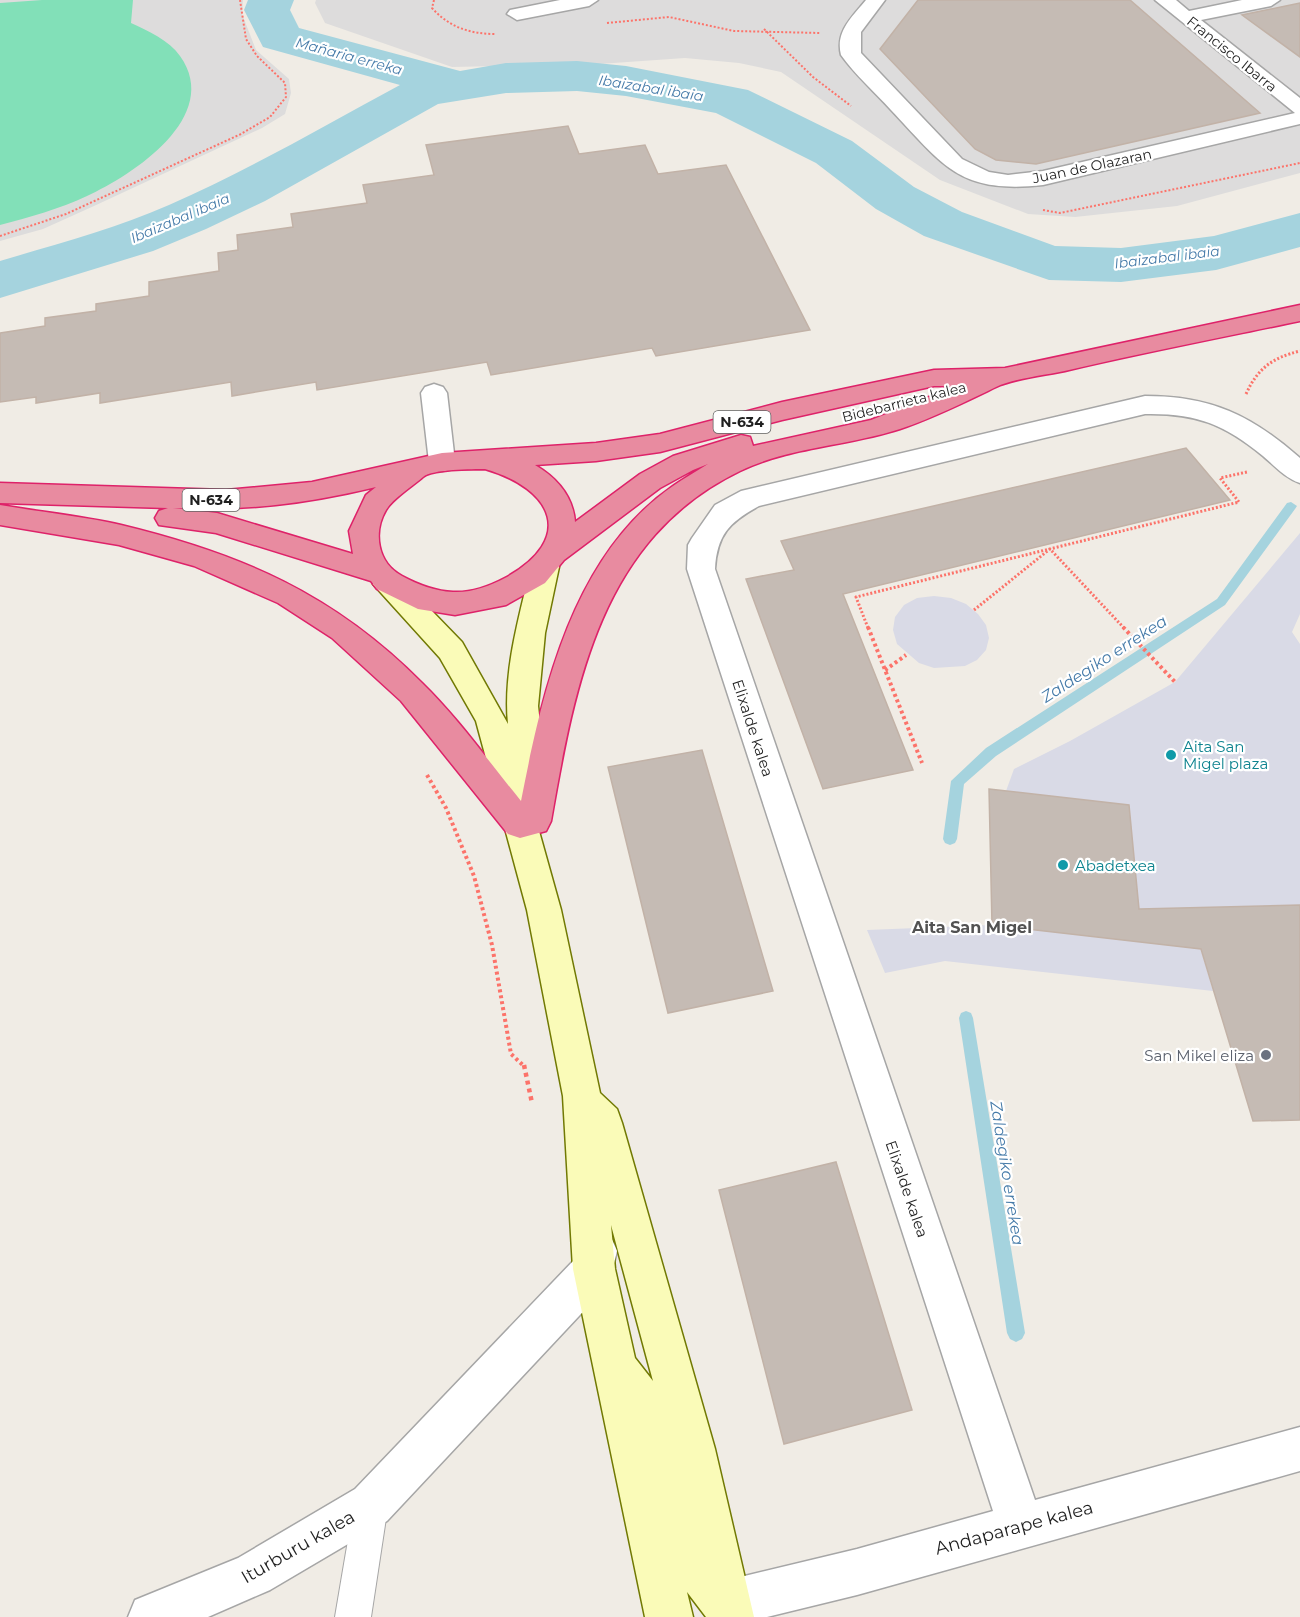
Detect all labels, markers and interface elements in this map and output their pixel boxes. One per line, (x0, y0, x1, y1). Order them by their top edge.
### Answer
street label: Francisco Ibarra (1183, 12, 1281, 96)
water label: Mañaria erreka (294, 33, 404, 79)
water label: Ibaizabal ibaia (597, 71, 705, 105)
street label: Juan de Olazaran (1030, 145, 1153, 188)
water label: Ibaizabal ibaia (128, 189, 232, 247)
water label: Ibaizabal ibaia (1113, 242, 1221, 272)
street label: Bidebarrieta kalea (840, 378, 968, 426)
road number: N-634 (714, 411, 771, 433)
road number: N-634 (182, 489, 240, 511)
water label: Zaldegiko errekea (1037, 611, 1171, 707)
street label: Elixalde kalea (728, 677, 778, 779)
place label: Aita San Migel plaza (1183, 737, 1268, 773)
marker: Aita San Migel plaza (1164, 748, 1178, 762)
place label: Abadetxea (1075, 856, 1155, 875)
marker: Abadetxea (1056, 858, 1070, 872)
district label: Aita San Migel (911, 918, 1032, 937)
place label: San Mikel eliza (1144, 1046, 1254, 1065)
marker: San Mikel eliza (1259, 1048, 1273, 1062)
water label: Zaldegiko errekea (986, 1098, 1028, 1247)
street label: Elixalde kalea (882, 1138, 932, 1240)
street label: Andaparape kalea (933, 1496, 1095, 1560)
street label: Iturburu kalea (237, 1506, 359, 1588)

